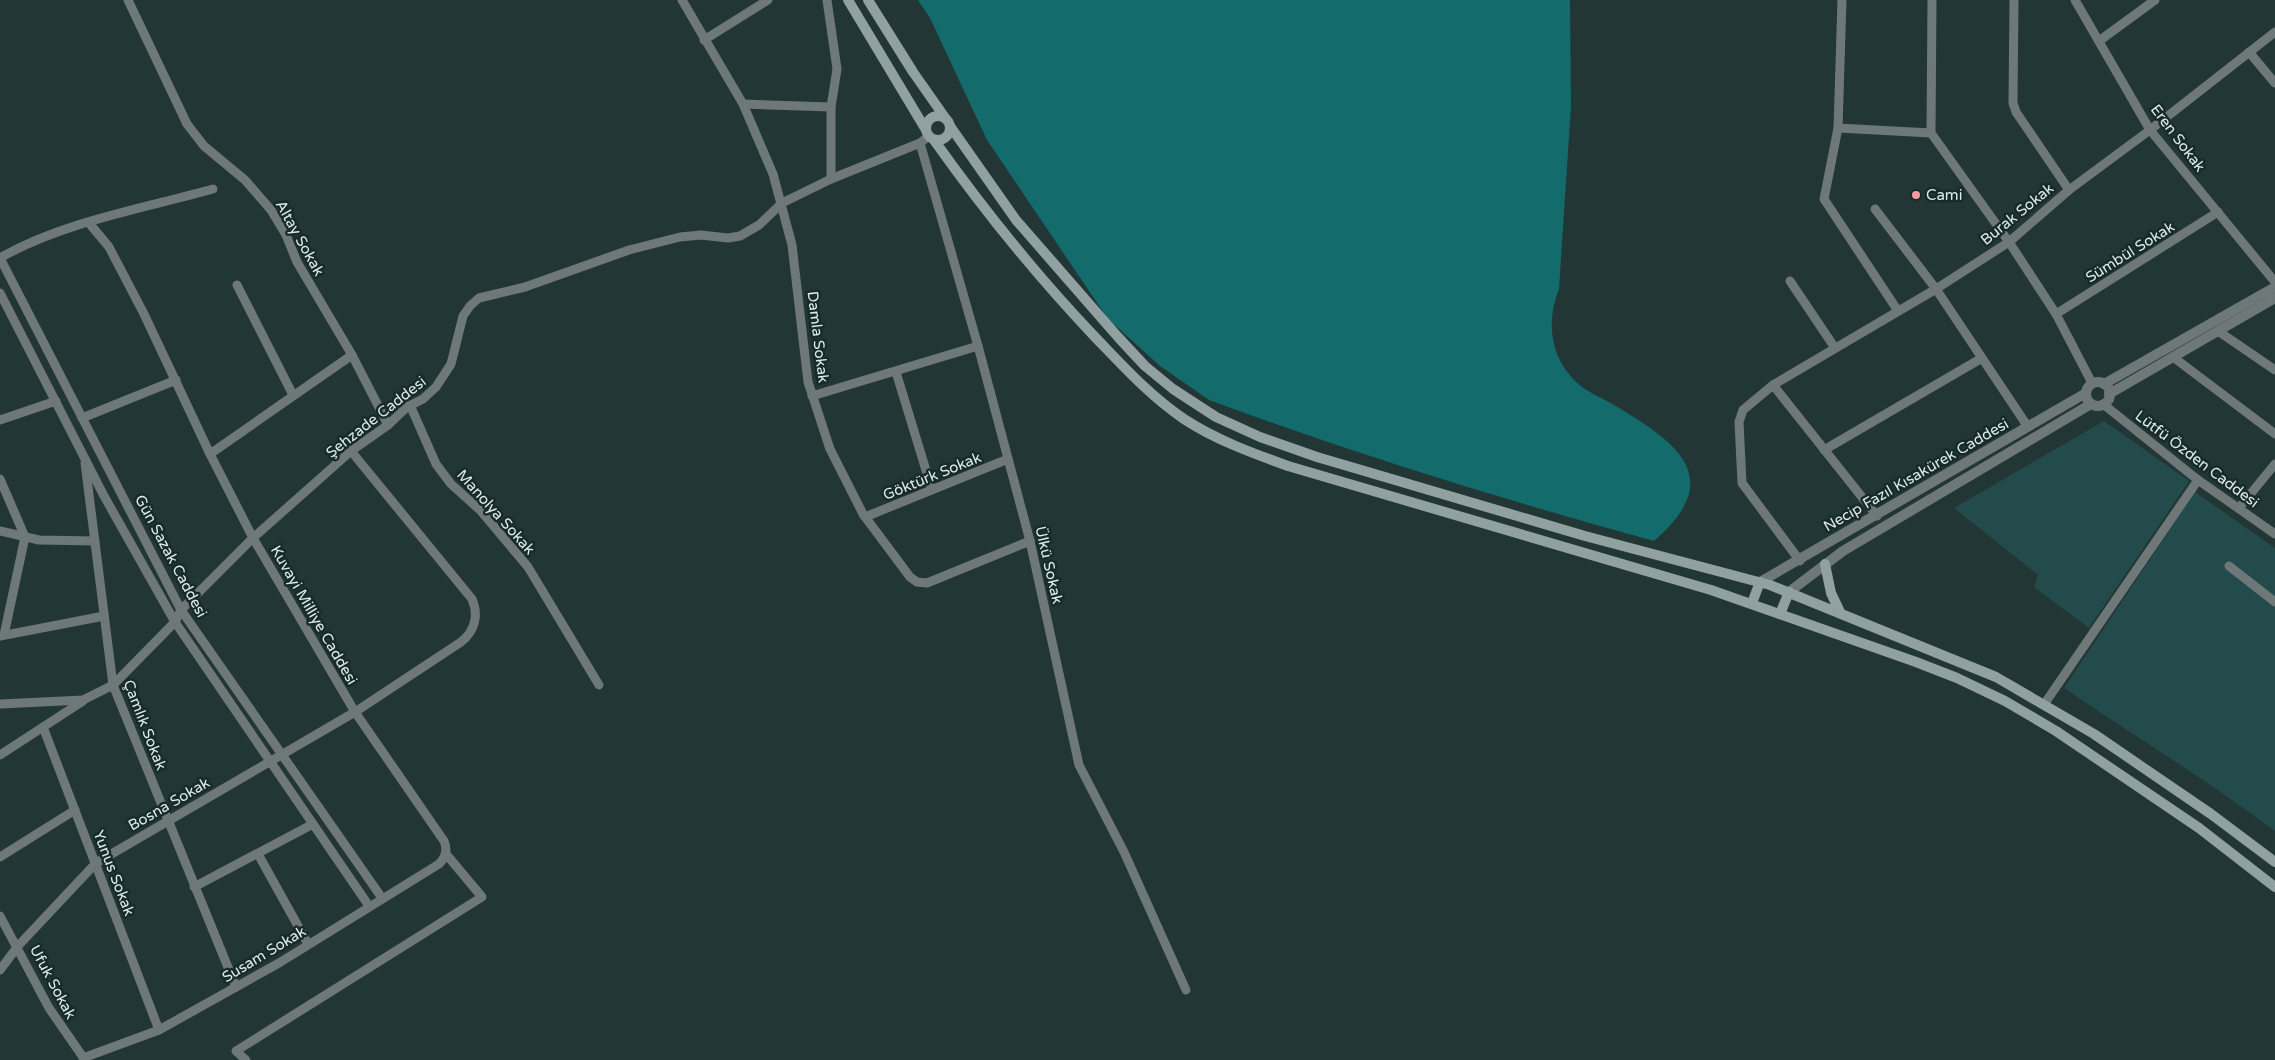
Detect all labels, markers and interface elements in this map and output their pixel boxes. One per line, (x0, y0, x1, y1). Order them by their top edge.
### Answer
street label: Eren Sokak (2147, 101, 2209, 175)
street label: Burak Sokak (1977, 179, 2057, 249)
place label: Cami (1926, 186, 1962, 204)
marker: Cami (1910, 189, 1922, 201)
street label: Altay Sokak (272, 197, 328, 279)
street label: Sümbül Sokak (2082, 218, 2178, 286)
street label: Damla Sokak (803, 290, 833, 384)
street label: Şehzade Caddesi (322, 372, 430, 462)
street label: Lütfü Özden Caddesi (2132, 407, 2262, 511)
street label: Necip Fazıl Kısakürek Caddesi (1820, 415, 2012, 535)
street label: Göktürk Sokak (880, 448, 984, 504)
street label: Manolya Sokak (453, 466, 539, 558)
street label: Gün Sazak Caddesi (131, 492, 211, 620)
street label: Ülkü Sokak (1031, 524, 1067, 606)
street label: Kuvayi Milliye Caddesi (267, 542, 361, 688)
street label: Çamlık Sokak (120, 677, 170, 773)
street label: Bosna Sokak (125, 773, 213, 835)
street label: Yunus Sokak (89, 828, 139, 918)
street label: Susam Sokak (219, 922, 309, 986)
street label: Ufuk Sokak (26, 942, 80, 1022)

